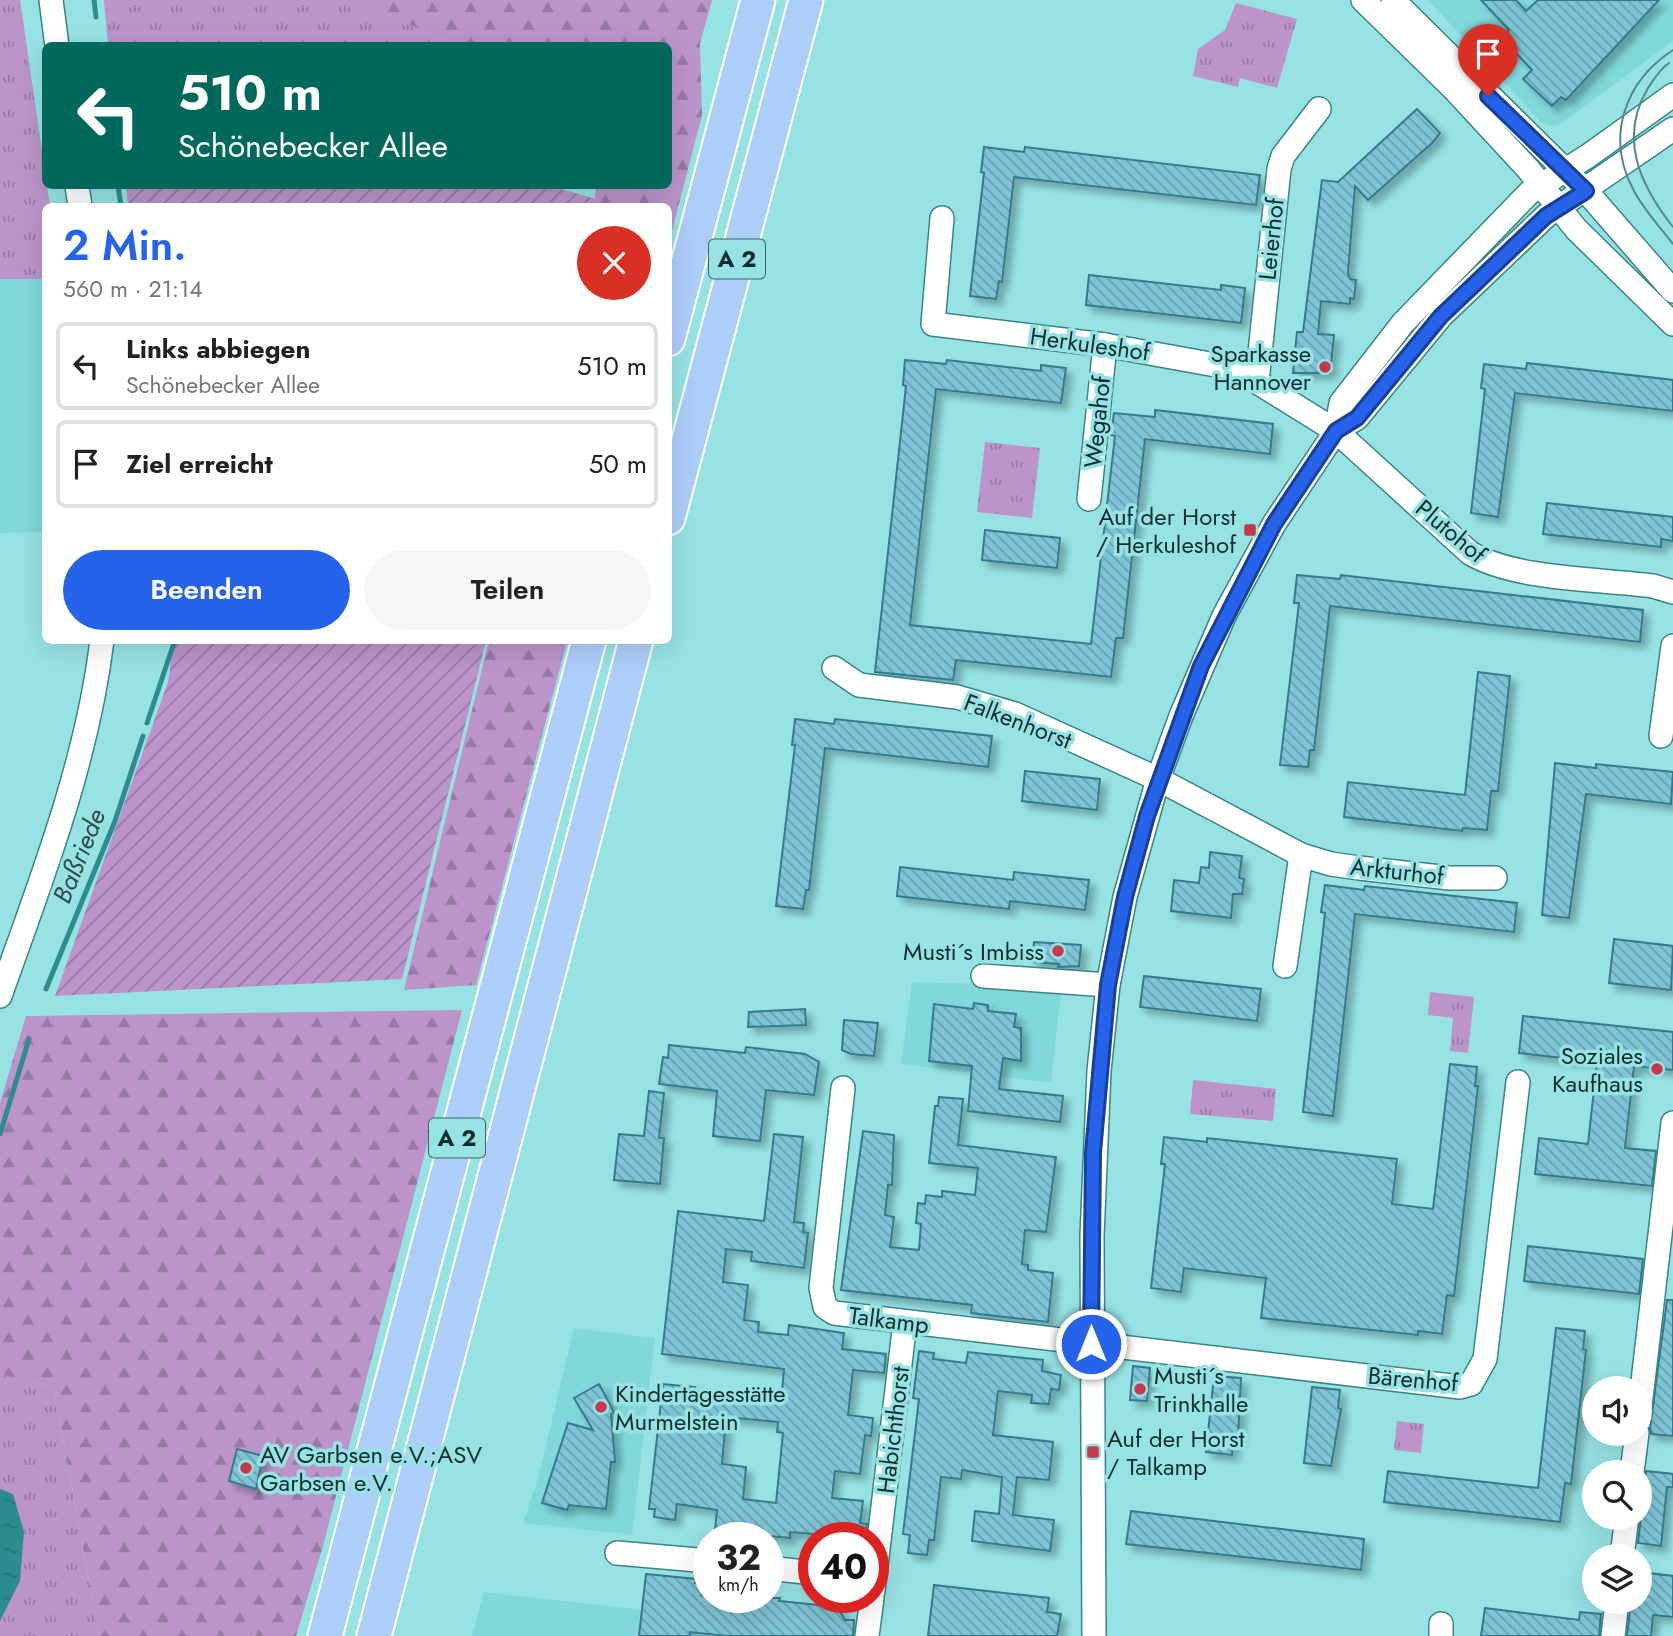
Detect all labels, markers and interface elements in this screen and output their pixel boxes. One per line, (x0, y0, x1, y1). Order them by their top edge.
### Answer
pin (1458, 24, 1518, 96)
icon: arrive (1469, 35, 1507, 73)
text: 510 m (178, 58, 322, 128)
icon: left (63, 70, 154, 161)
text: Schönebecker Allee (178, 123, 448, 169)
street label: Leierhof (1249, 195, 1293, 282)
text: 2 Min. (63, 215, 186, 276)
button: close (577, 226, 651, 300)
road number: A 2 (709, 240, 765, 278)
text: 560 m · 21:14 (63, 272, 203, 306)
street label: Herkuleshof (1028, 318, 1153, 370)
text: Links abbiegen (126, 330, 310, 368)
place label: Sparkasse Hannover (1211, 336, 1312, 399)
icon: left (67, 347, 105, 385)
text: 510 m (577, 347, 647, 385)
marker: Sparkasse Hannover (1317, 359, 1333, 375)
text: Schönebecker Allee (126, 368, 320, 402)
street label: Wegahof (1075, 373, 1119, 470)
icon: arrive (67, 445, 105, 483)
text: Ziel erreicht (126, 445, 273, 483)
text: 50 m (589, 445, 647, 483)
street label: Plutohof (1408, 491, 1495, 572)
place label: Auf der Horst / Herkuleshof (1096, 499, 1237, 562)
marker: Auf der Horst / Herkuleshof (1242, 522, 1258, 538)
button: Beenden (63, 550, 350, 630)
button: Teilen (364, 550, 651, 630)
street label: Falkenhorst (959, 684, 1077, 758)
water label: Baßriede (43, 803, 115, 909)
street label: Arkturhof (1349, 849, 1447, 893)
place label: Musti´s Imbiss (903, 934, 1044, 969)
marker: Musti´s Imbiss (1050, 943, 1066, 959)
place label: Soziales Kaufhaus (1552, 1038, 1643, 1101)
marker: Soziales Kaufhaus (1649, 1061, 1665, 1077)
road number: A 2 (429, 1119, 485, 1158)
street label: Talkamp (847, 1298, 931, 1342)
position arrow (1054, 1307, 1128, 1381)
place label: Musti´s Trinkhalle (1154, 1358, 1248, 1421)
street label: Bärenhof (1366, 1358, 1461, 1400)
street label: Habichthorst (868, 1364, 918, 1496)
place label: Kindertagesstätte Murmelstein (615, 1376, 786, 1439)
map controls (1582, 1376, 1652, 1614)
button: sound (1582, 1376, 1652, 1446)
marker: Musti´s Trinkhalle (1132, 1381, 1148, 1397)
marker: Kindertagesstätte Murmelstein (593, 1399, 609, 1415)
place label: Auf der Horst / Talkamp (1107, 1421, 1245, 1484)
place label: AV Garbsen e.V.;ASV Garbsen e.V. (260, 1437, 482, 1500)
marker: Auf der Horst / Talkamp (1085, 1444, 1101, 1460)
marker: AV Garbsen e.V.;ASV Garbsen e.V. (238, 1460, 254, 1476)
button: search (1582, 1460, 1652, 1530)
speed limit sign: 40 (798, 1522, 889, 1613)
text: 32 (716, 1533, 761, 1583)
button: layers (1582, 1544, 1652, 1614)
text: km/h (718, 1572, 759, 1598)

